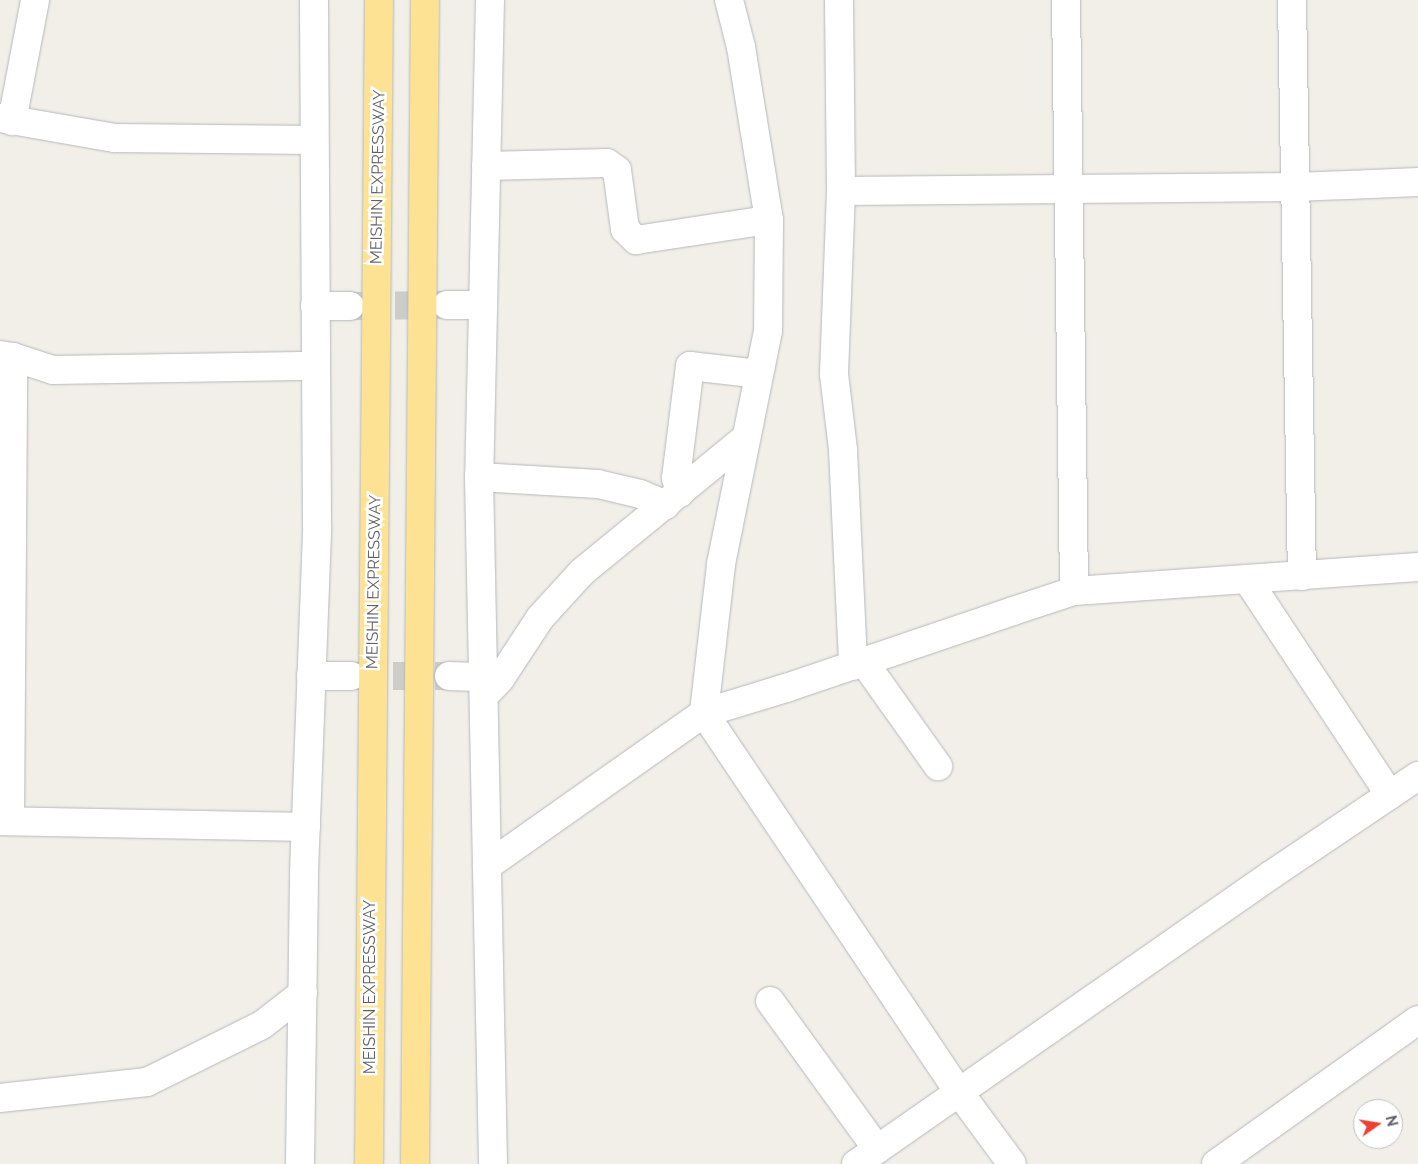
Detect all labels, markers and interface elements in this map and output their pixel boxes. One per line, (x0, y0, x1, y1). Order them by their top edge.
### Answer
street label: MEISHIN EXPRESSWAY (367, 90, 389, 264)
street label: MEISHIN EXPRESSWAY (363, 495, 385, 669)
street label: MEISHIN EXPRESSWAY (360, 900, 380, 1074)
north arrow (1353, 1099, 1403, 1149)
text: N (1383, 1114, 1401, 1128)

